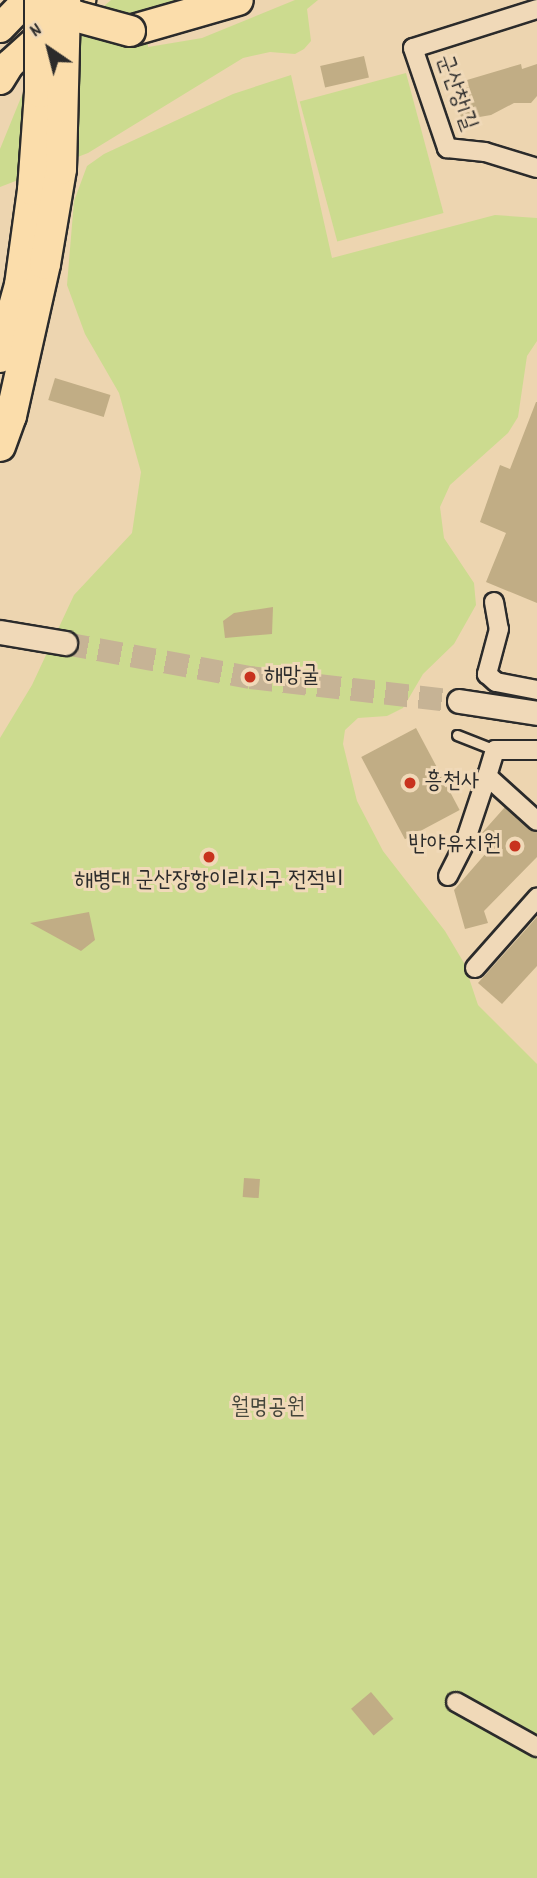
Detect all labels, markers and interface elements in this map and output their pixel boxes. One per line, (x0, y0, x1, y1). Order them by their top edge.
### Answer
north arrow (14, 14, 84, 84)
text: N (25, 18, 48, 45)
street label: 군산창1길 (429, 51, 481, 135)
place label: 해망굴 (264, 663, 320, 691)
marker: 해망굴 (242, 669, 258, 685)
place label: 흥천사 (424, 769, 480, 797)
marker: 흥천사 (402, 775, 418, 791)
place label: 반야유치원 (408, 832, 501, 860)
marker: 반야유치원 (507, 838, 523, 854)
marker: 해병대 군산장항이리지구 전적비 (201, 849, 217, 865)
place label: 해병대 군산장항이리지구 전적비 (74, 868, 344, 896)
park label: 월명공원 (231, 1395, 305, 1423)

